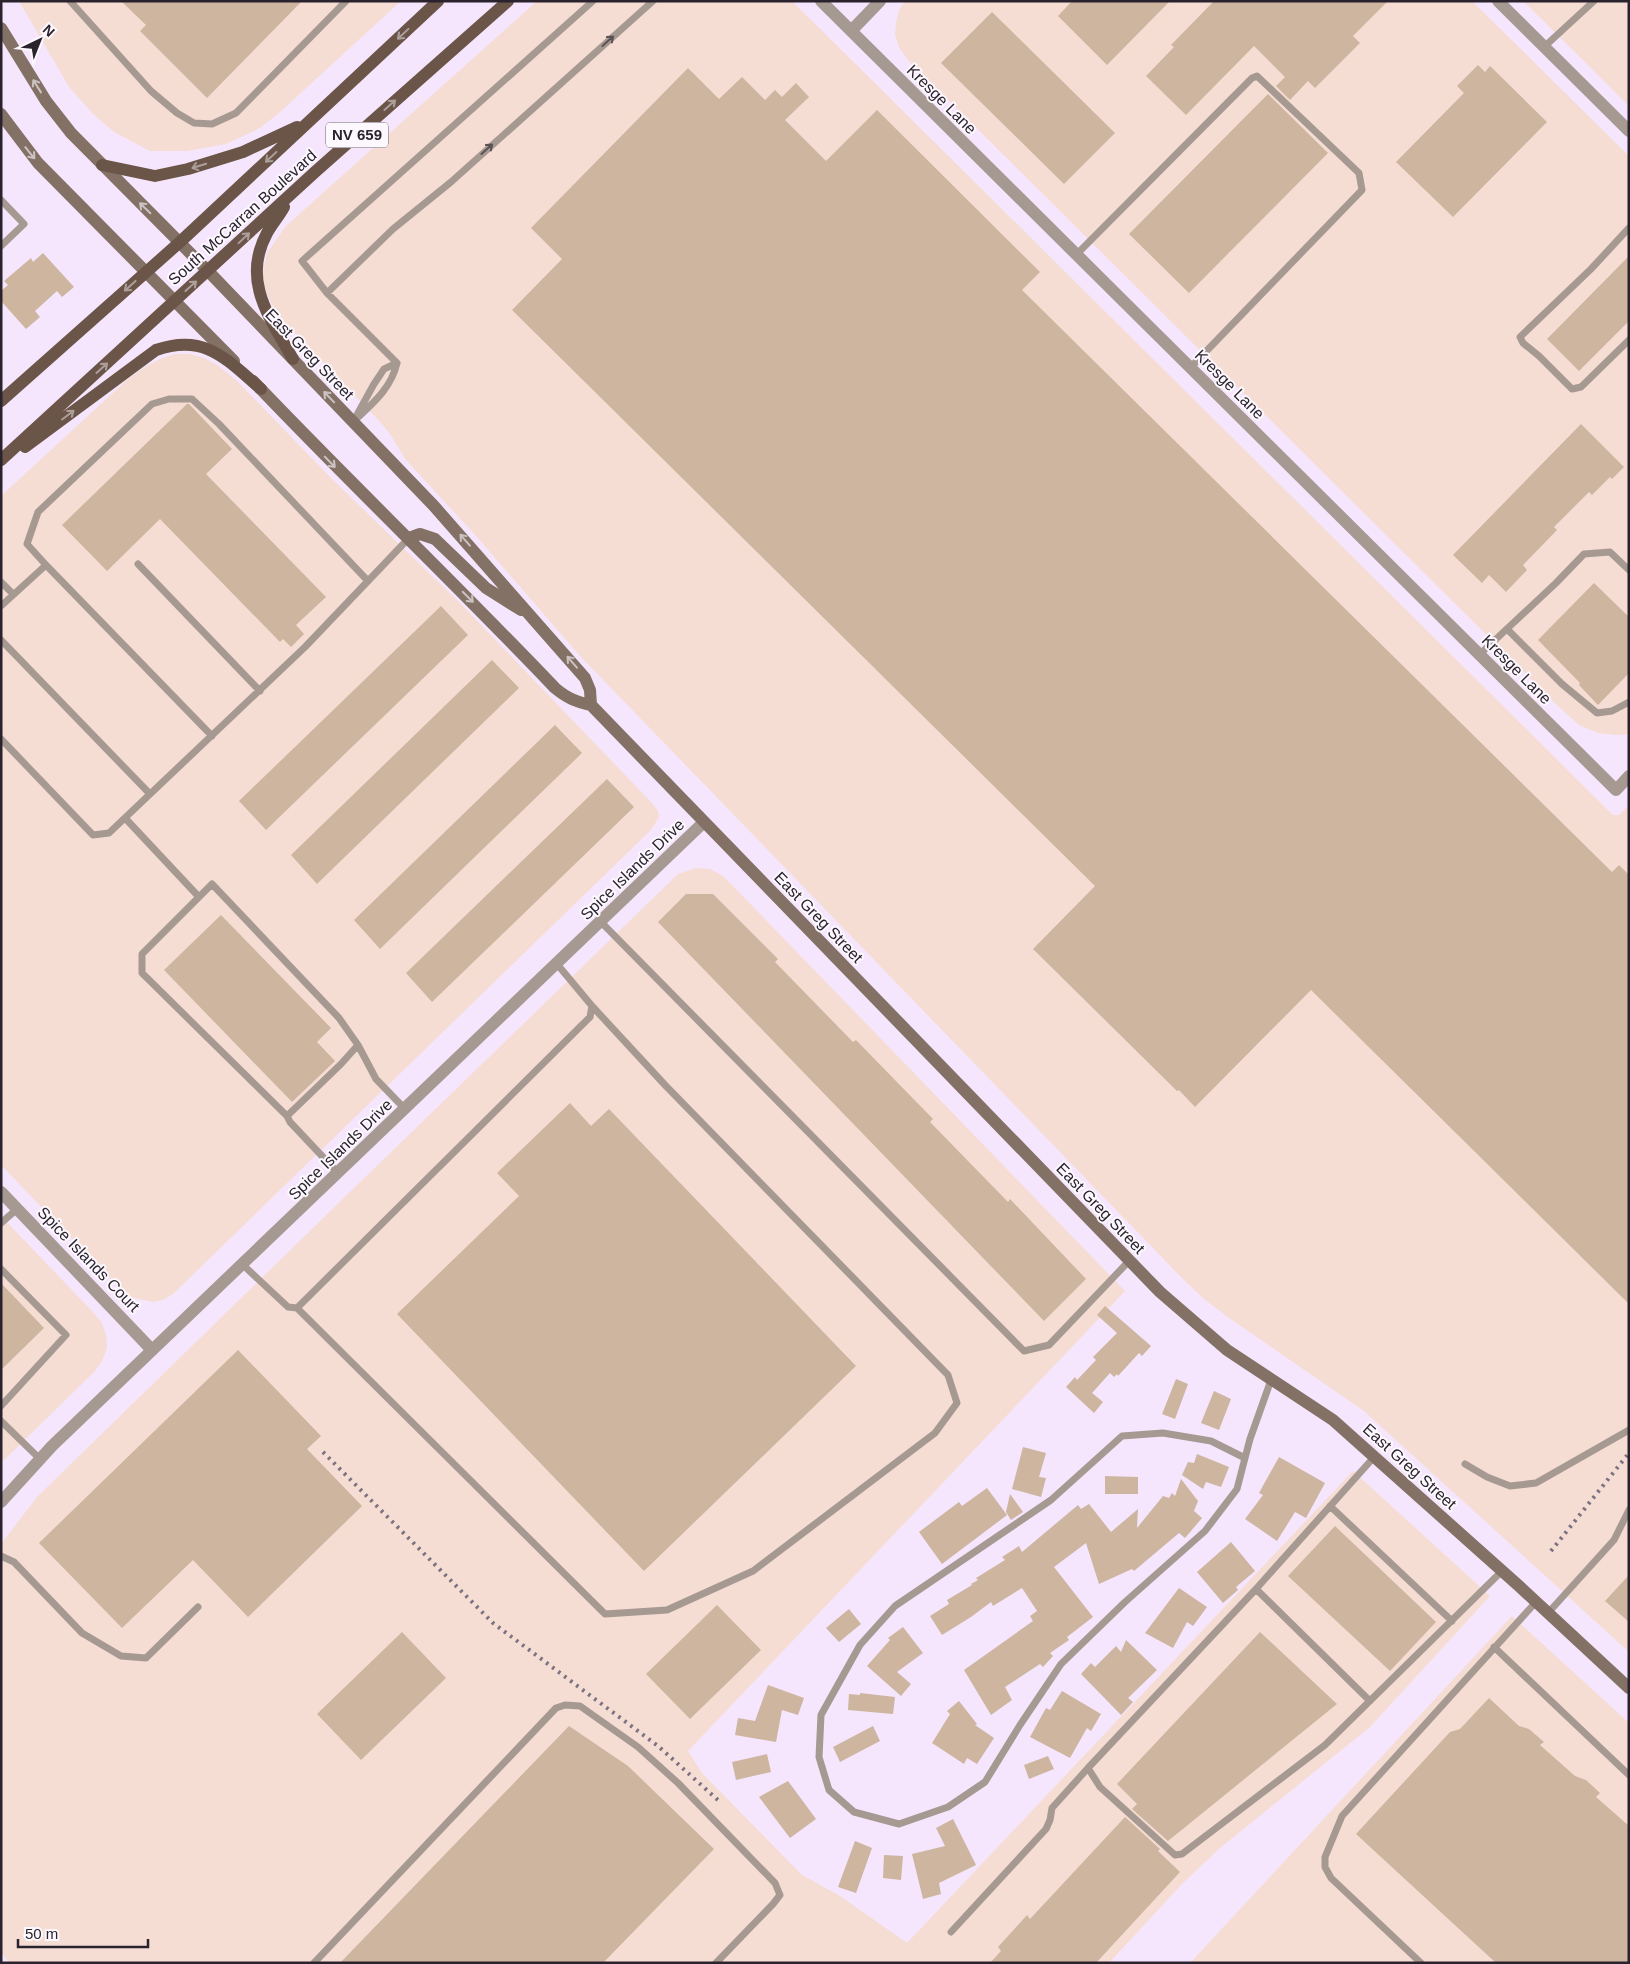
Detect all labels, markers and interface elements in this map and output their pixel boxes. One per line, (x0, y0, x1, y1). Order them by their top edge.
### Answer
north arrow (15, 15, 65, 65)
text: N (40, 21, 58, 40)
one-way arrow (396, 28, 409, 40)
one-way arrow (602, 35, 615, 47)
street label: Kresge Lane (904, 61, 980, 138)
one-way arrow (32, 80, 42, 94)
one-way arrow (383, 99, 396, 111)
road number: NV 659 (326, 122, 388, 148)
one-way arrow (481, 144, 494, 155)
street label: South McCarran Boulevard (165, 146, 320, 288)
one-way arrow (25, 147, 36, 160)
one-way arrow (265, 151, 277, 163)
one-way arrow (191, 161, 207, 171)
one-way arrow (139, 202, 151, 214)
one-way arrow (237, 232, 250, 244)
one-way arrow (123, 280, 136, 292)
one-way arrow (185, 280, 197, 292)
street label: East Greg Street (262, 306, 358, 404)
street label: Kresge Lane (1192, 346, 1268, 423)
one-way arrow (95, 362, 108, 374)
one-way arrow (323, 390, 335, 403)
one-way arrow (61, 410, 74, 421)
one-way arrow (324, 456, 336, 468)
one-way arrow (459, 534, 470, 547)
one-way arrow (462, 591, 474, 604)
street label: Kresge Lane (1479, 631, 1555, 708)
one-way arrow (566, 656, 577, 669)
street label: Spice Islands Drive (577, 816, 688, 923)
street label: East Greg Street (771, 869, 867, 967)
street label: Spice Islands Drive (285, 1096, 396, 1203)
street label: East Greg Street (1053, 1160, 1149, 1258)
street label: Spice Islands Court (34, 1204, 143, 1316)
street label: East Greg Street (1360, 1420, 1460, 1513)
scale bar (18, 1916, 148, 1948)
text: 50 m (25, 1925, 58, 1942)

